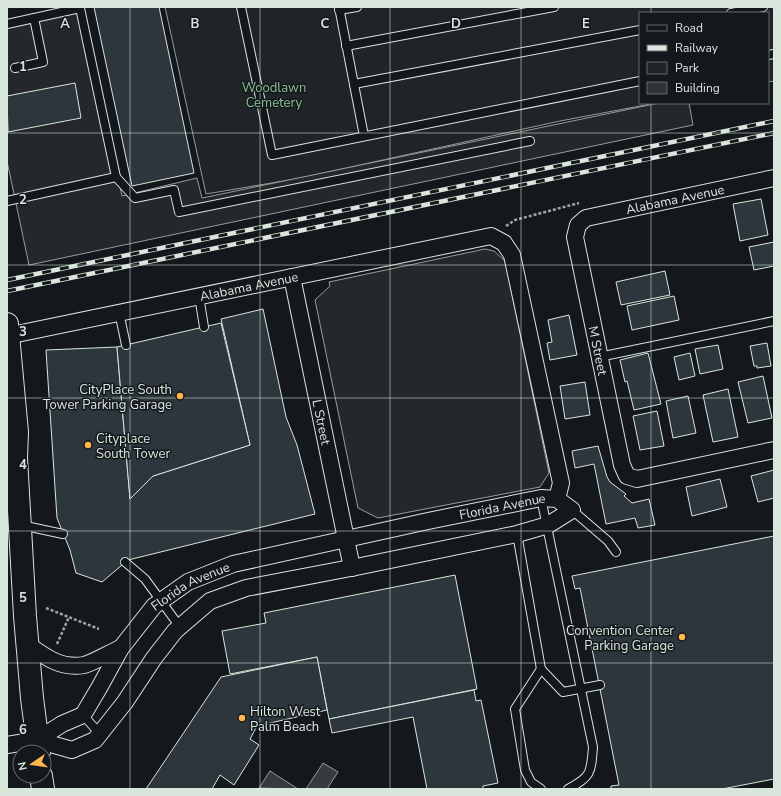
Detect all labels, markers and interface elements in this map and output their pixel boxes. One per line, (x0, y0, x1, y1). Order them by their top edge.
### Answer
legend (639, 12, 769, 104)
text: A (60, 15, 70, 33)
text: B (191, 15, 200, 33)
text: C (321, 15, 330, 33)
text: D (451, 15, 461, 33)
text: E (582, 15, 590, 33)
text: Road (675, 20, 703, 36)
text: Railway (675, 40, 719, 56)
text: 1 (19, 58, 27, 76)
text: Park (675, 60, 700, 76)
park label: Woodlawn Cemetery (242, 79, 306, 112)
text: Building (675, 80, 720, 96)
street label: Alabama Avenue (624, 181, 726, 219)
text: 2 (19, 191, 27, 209)
street label: Alabama Avenue (198, 268, 300, 306)
text: 3 (19, 323, 27, 341)
street label: M Street (584, 324, 611, 377)
place label: CityPlace South Tower Parking Garage (43, 381, 172, 414)
marker: CityPlace South Tower Parking Garage (175, 391, 185, 401)
street label: L Street (307, 398, 334, 447)
place label: Cityplace South Tower (96, 430, 171, 463)
marker: Cityplace South Tower (83, 440, 93, 450)
text: 4 (19, 456, 27, 474)
street label: Florida Avenue (458, 490, 546, 524)
street label: Florida Avenue (147, 558, 233, 616)
text: 5 (19, 589, 27, 607)
place label: Convention Center Parking Garage (566, 622, 674, 655)
marker: Convention Center Parking Garage (677, 632, 687, 642)
place label: Hilton West Palm Beach (250, 703, 321, 736)
marker: Hilton West Palm Beach (237, 713, 247, 723)
text: 6 (19, 721, 27, 739)
north arrow (12, 744, 52, 784)
text: N (15, 760, 31, 772)

